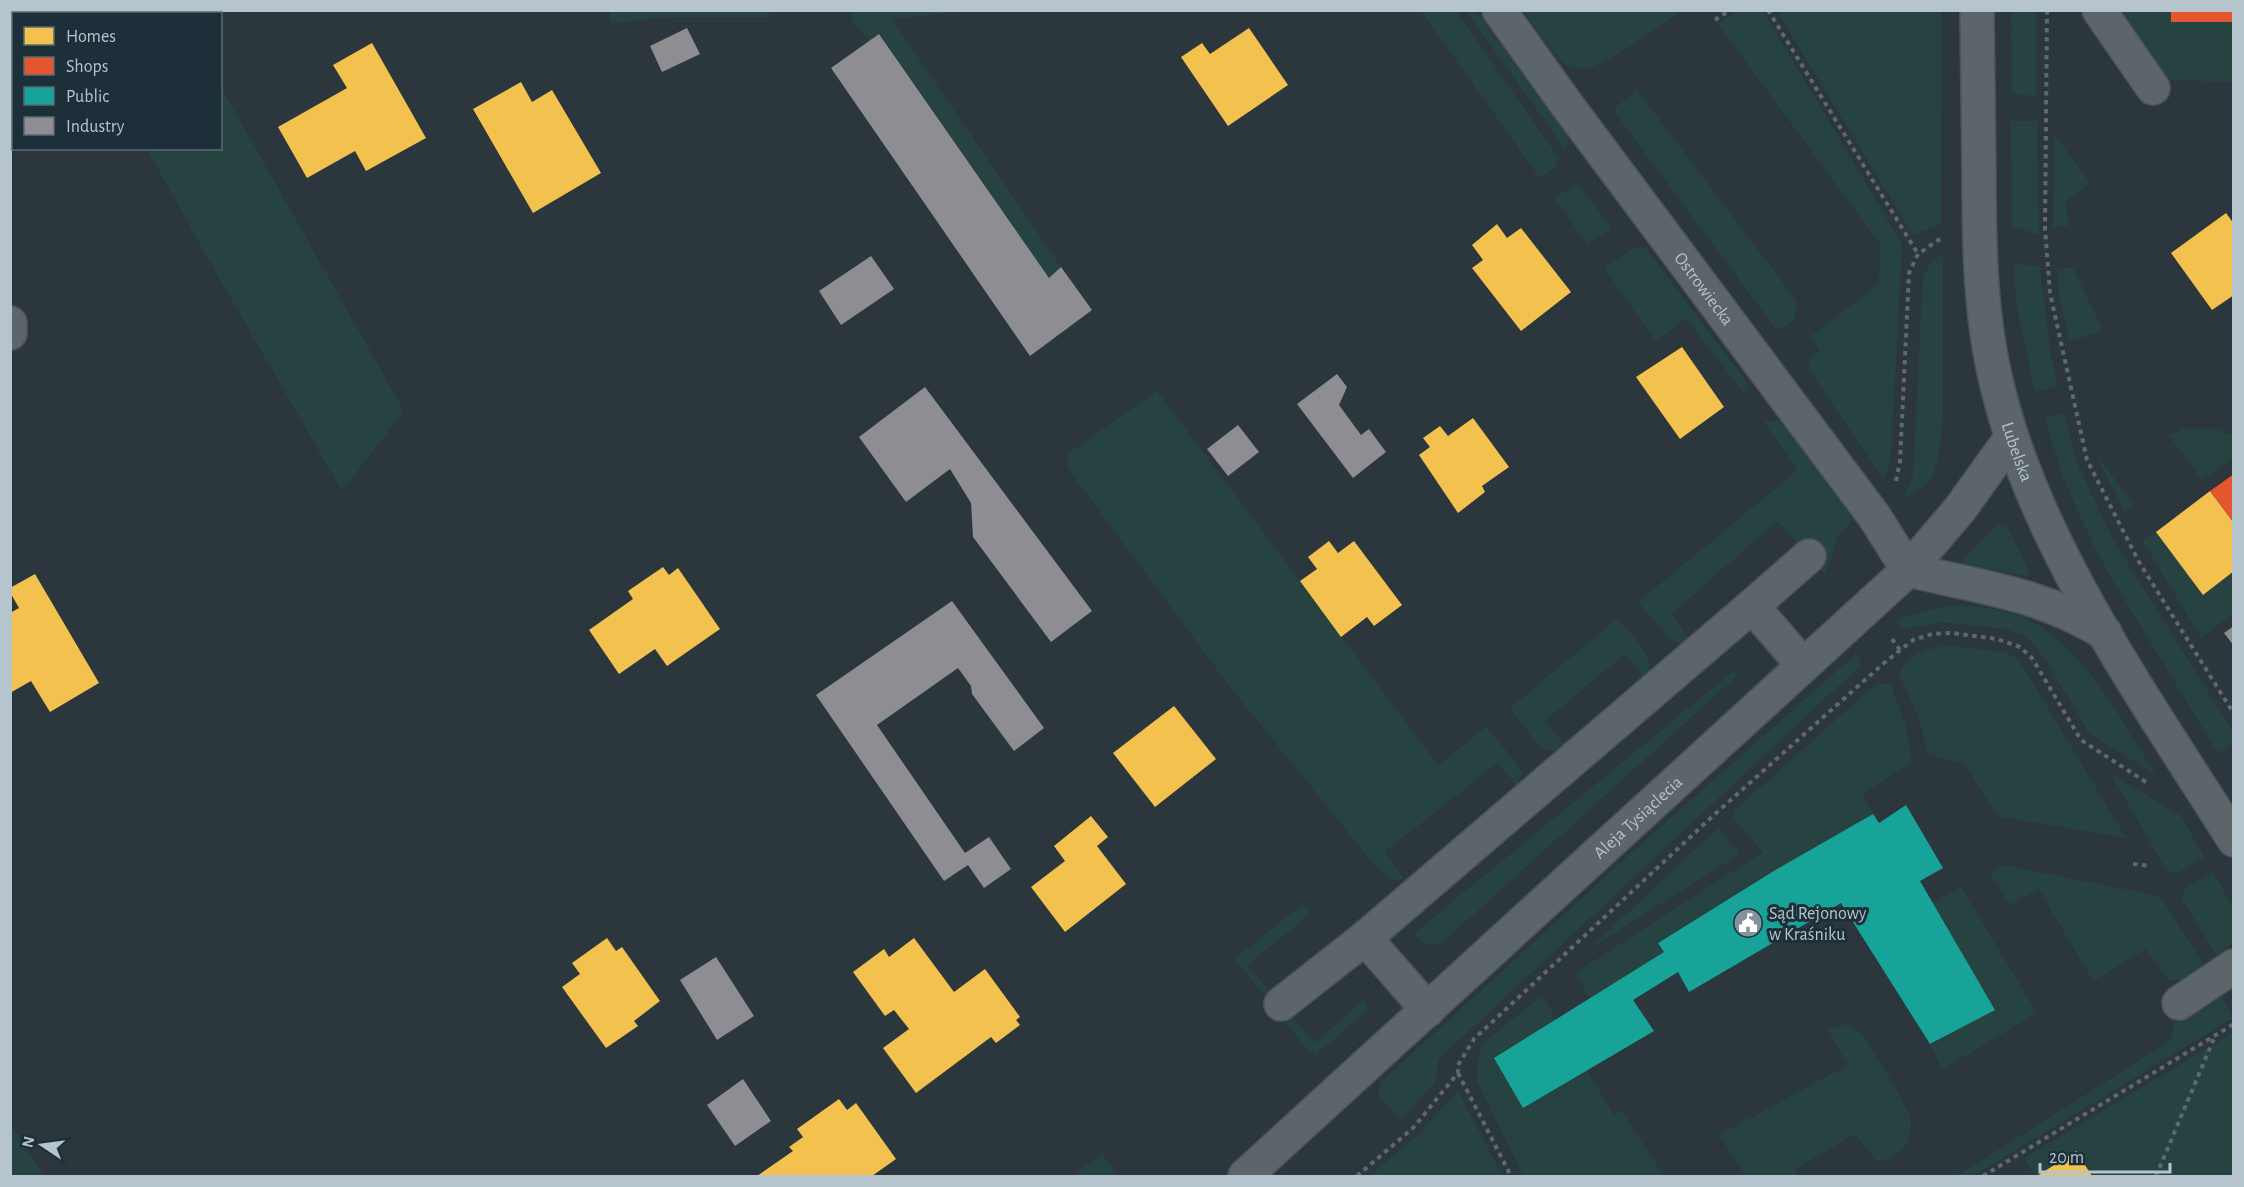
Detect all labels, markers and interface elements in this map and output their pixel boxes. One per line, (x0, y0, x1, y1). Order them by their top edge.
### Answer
legend (12, 12, 222, 150)
text: Homes (66, 28, 116, 46)
text: Shops (66, 58, 108, 76)
text: Public (66, 88, 109, 106)
text: Industry (66, 118, 125, 136)
street label: Ostrowiecka (1670, 249, 1736, 329)
street label: Lubelska (1998, 420, 2035, 484)
street label: Aleja Tysiąclecia (1590, 773, 1686, 863)
place label: Sąd Rejonowy w Kraśniku (1769, 905, 1867, 944)
public building icon: Sąd Rejonowy w Kraśniku (1732, 907, 1764, 939)
north arrow (12, 1115, 72, 1175)
text: N (19, 1135, 37, 1149)
scale bar (2040, 1136, 2170, 1174)
text: 20 m (2049, 1149, 2084, 1167)

